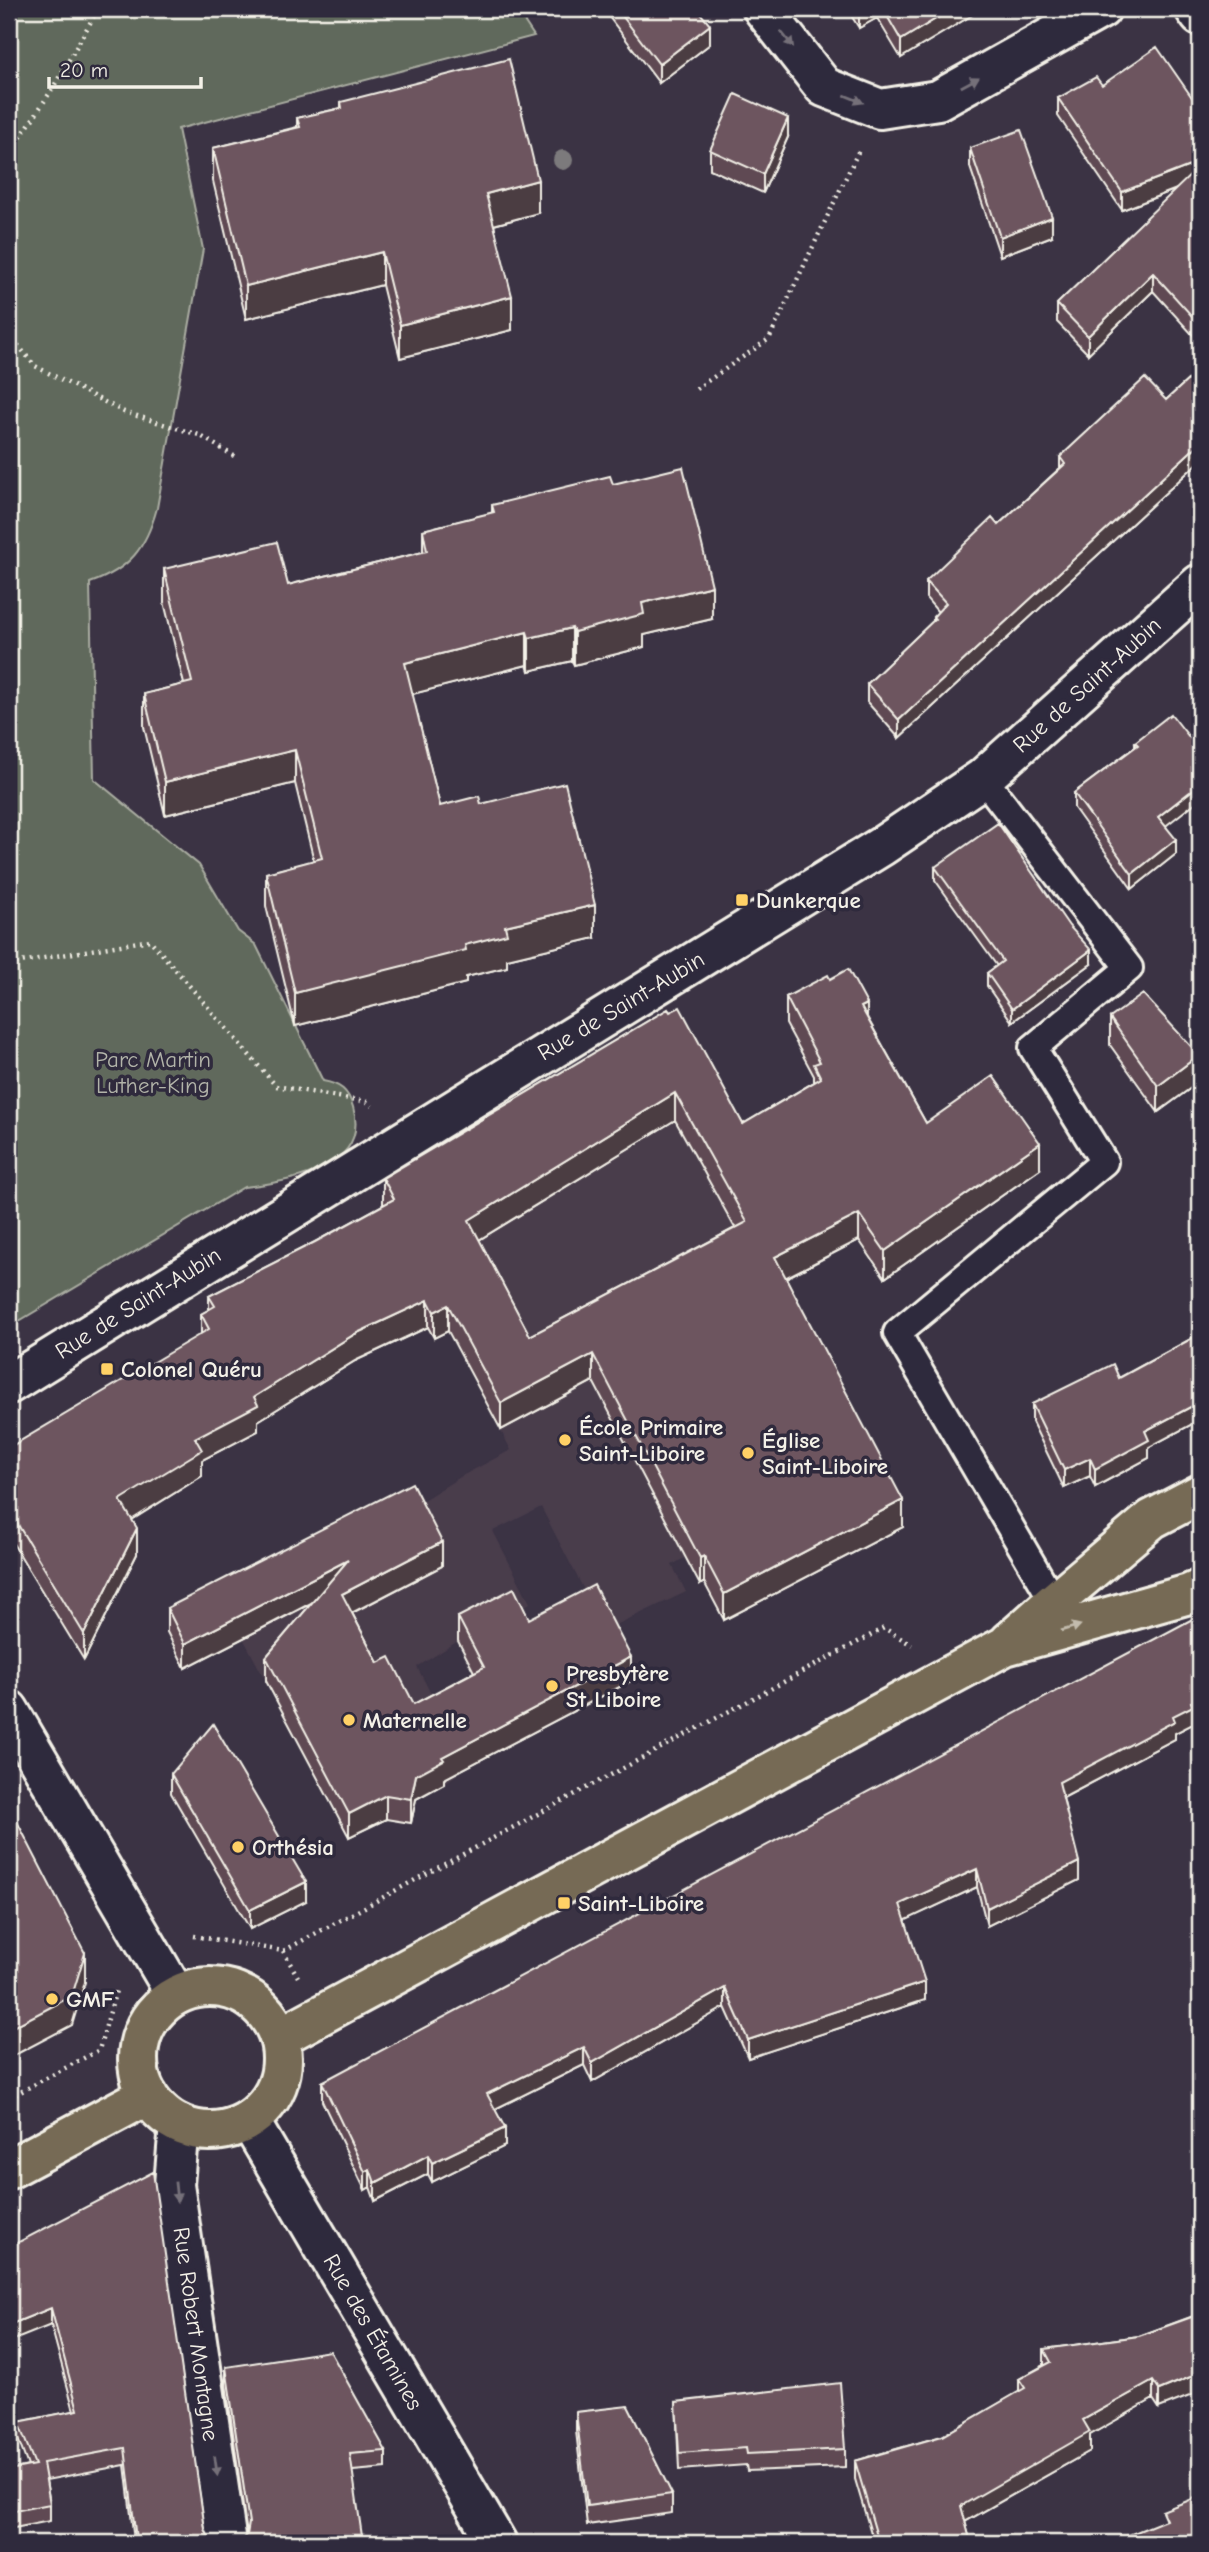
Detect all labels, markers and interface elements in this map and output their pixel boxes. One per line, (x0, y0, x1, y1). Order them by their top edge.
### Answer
one-way arrow (779, 30, 794, 48)
scale bar (49, 46, 201, 90)
text: 20 m (60, 58, 108, 82)
one-way arrow (960, 76, 979, 88)
one-way arrow (844, 93, 865, 104)
street label: Rue de Saint-Aubin (1007, 611, 1167, 759)
place label: Dunkerque (756, 887, 861, 914)
marker: Dunkerque (734, 892, 750, 908)
street label: Rue de Saint-Aubin (533, 946, 709, 1066)
park label: Parc Martin Luther-King (95, 1046, 211, 1099)
street label: Rue de Saint-Aubin (50, 1241, 226, 1365)
place label: Colonel Quéru (121, 1356, 262, 1383)
marker: Colonel Quéru (99, 1361, 115, 1377)
place label: École Primaire Saint-Liboire (579, 1414, 723, 1467)
place label: Église Saint-Liboire (762, 1427, 888, 1480)
marker: École Primaire Saint-Liboire (557, 1432, 573, 1448)
marker: Église Saint-Liboire (740, 1445, 756, 1461)
one-way arrow (1060, 1622, 1082, 1633)
place label: Presbytère St Liboire (566, 1660, 669, 1713)
marker: Presbytère St Liboire (544, 1678, 560, 1694)
place label: Maternelle (363, 1707, 467, 1734)
marker: Maternelle (341, 1712, 357, 1728)
place label: Orthésia (252, 1834, 334, 1861)
marker: Orthésia (230, 1839, 246, 1855)
place label: Saint-Liboire (578, 1890, 704, 1917)
marker: Saint-Liboire (556, 1895, 572, 1911)
place label: GMF (66, 1986, 115, 2013)
marker: GMF (44, 1991, 60, 2007)
one-way arrow (170, 2181, 181, 2203)
street label: Rue Robert Montagne (168, 2225, 224, 2443)
street label: Rue des Étamines (317, 2249, 429, 2415)
one-way arrow (210, 2455, 221, 2477)

